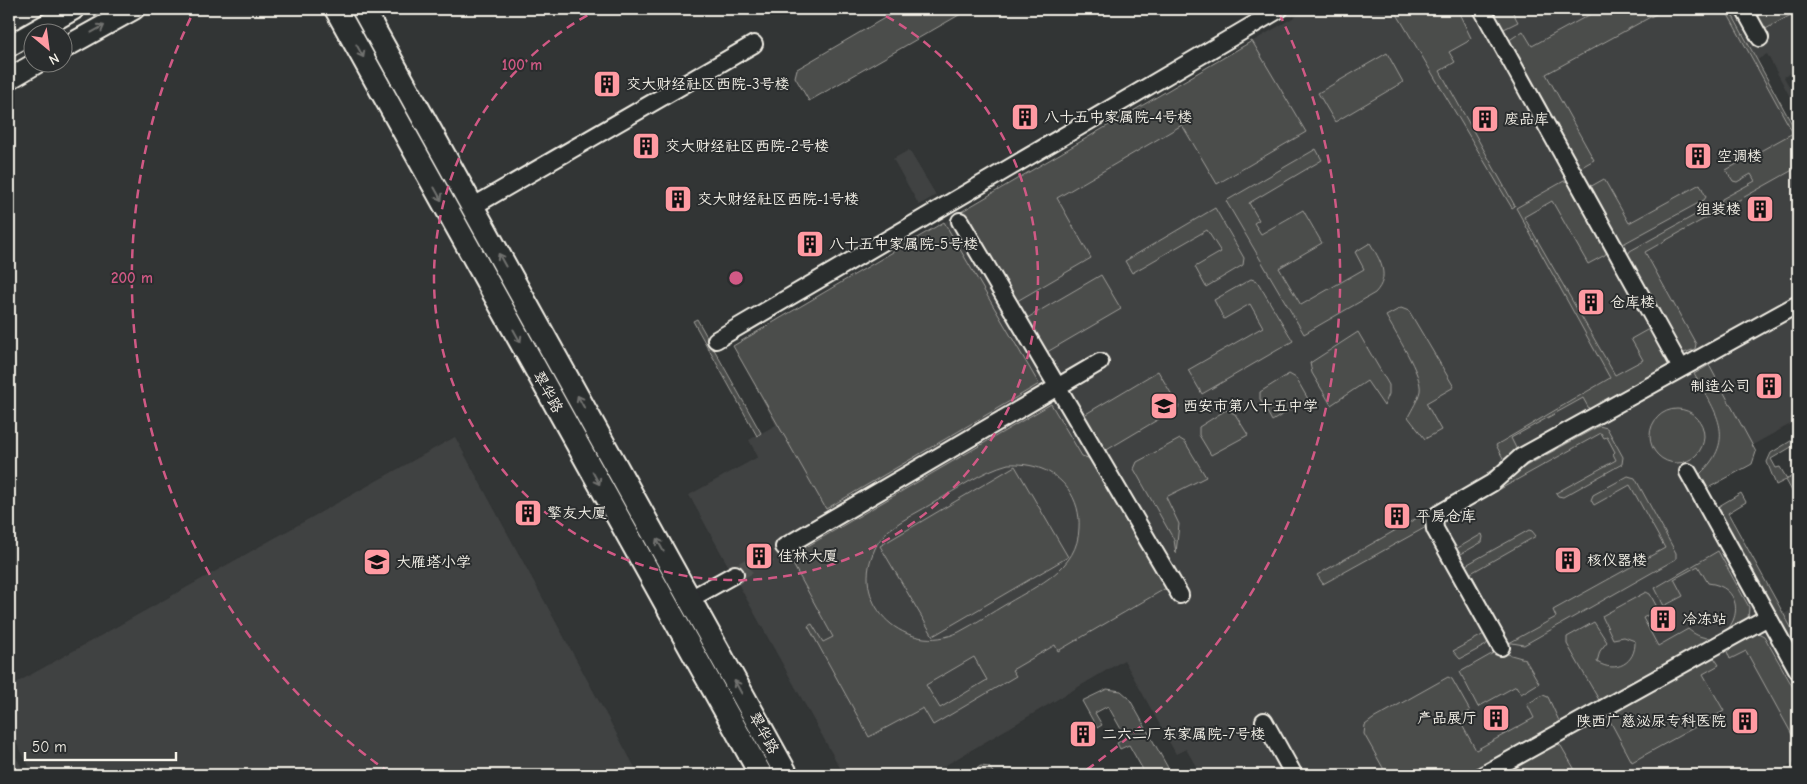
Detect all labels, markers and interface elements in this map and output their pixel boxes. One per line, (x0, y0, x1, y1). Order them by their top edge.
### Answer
north arrow (22, 22, 72, 72)
one-way arrow (91, 24, 106, 34)
one-way arrow (355, 44, 365, 58)
text: N (46, 49, 62, 69)
text: 100 m (502, 56, 542, 74)
building icon: 交大财经社区西院-3号楼 (592, 69, 622, 99)
place label: 交大财经社区西院-3号楼 (626, 75, 790, 93)
building icon: 八十五中家属院-4号楼 (1010, 102, 1040, 132)
building icon: 废品库 (1470, 104, 1500, 134)
place label: 八十五中家属院-4号楼 (1044, 108, 1192, 126)
place label: 废品库 (1504, 110, 1549, 128)
building icon: 交大财经社区西院-2号楼 (631, 131, 661, 161)
place label: 交大财经社区西院-2号楼 (665, 137, 829, 155)
building icon: 空调楼 (1683, 141, 1713, 171)
place label: 空调楼 (1717, 147, 1762, 165)
building icon: 交大财经社区西院-1号楼 (663, 184, 693, 214)
one-way arrow (434, 186, 444, 200)
place label: 交大财经社区西院-1号楼 (697, 190, 859, 208)
building icon: 组装楼 (1745, 194, 1775, 224)
place label: 组装楼 (1696, 200, 1741, 218)
building icon: 八十五中家属院-5号楼 (795, 229, 825, 259)
place label: 八十五中家属院-5号楼 (829, 235, 978, 253)
one-way arrow (497, 253, 507, 268)
text: 200 m (111, 269, 153, 287)
centre of rings (727, 269, 745, 287)
building icon: 仓库楼 (1576, 287, 1606, 317)
place label: 仓库楼 (1610, 293, 1655, 311)
one-way arrow (512, 328, 522, 343)
street label: 翠华路 (529, 368, 567, 416)
building icon: 制造公司 (1754, 371, 1784, 401)
place label: 制造公司 (1690, 377, 1750, 395)
school or university icon: 西安市第八十五中学 (1149, 391, 1179, 421)
one-way arrow (576, 395, 586, 410)
place label: 西安市第八十五中学 (1183, 397, 1318, 415)
one-way arrow (591, 470, 601, 485)
building icon: 擎友大厦 (513, 498, 543, 528)
building icon: 平房仓库 (1382, 501, 1412, 531)
place label: 擎友大厦 (547, 504, 607, 522)
place label: 平房仓库 (1416, 507, 1476, 525)
one-way arrow (654, 538, 664, 552)
building icon: 佳林大厦 (744, 541, 774, 571)
building icon: 核仪器楼 (1553, 545, 1583, 575)
school or university icon: 大雁塔小学 (362, 547, 392, 577)
place label: 佳林大厦 (778, 547, 838, 565)
place label: 核仪器楼 (1587, 551, 1647, 569)
place label: 大雁塔小学 (396, 553, 471, 571)
building icon: 冷冻站 (1648, 604, 1678, 634)
place label: 冷冻站 (1682, 610, 1727, 628)
one-way arrow (733, 680, 743, 694)
building icon: 产品展厅 (1481, 703, 1511, 733)
building icon: 陕西广慈泌尿专科医院 (1730, 706, 1760, 736)
street label: 翠华路 (745, 709, 783, 757)
place label: 产品展厅 (1417, 709, 1477, 727)
place label: 陕西广慈泌尿专科医院 (1576, 712, 1726, 730)
building icon: 二六二厂东家属院-7号楼 (1068, 719, 1098, 749)
place label: 二六二厂东家属院-7号楼 (1102, 725, 1265, 743)
scale bar (25, 729, 176, 761)
text: 50 m (32, 738, 67, 756)

